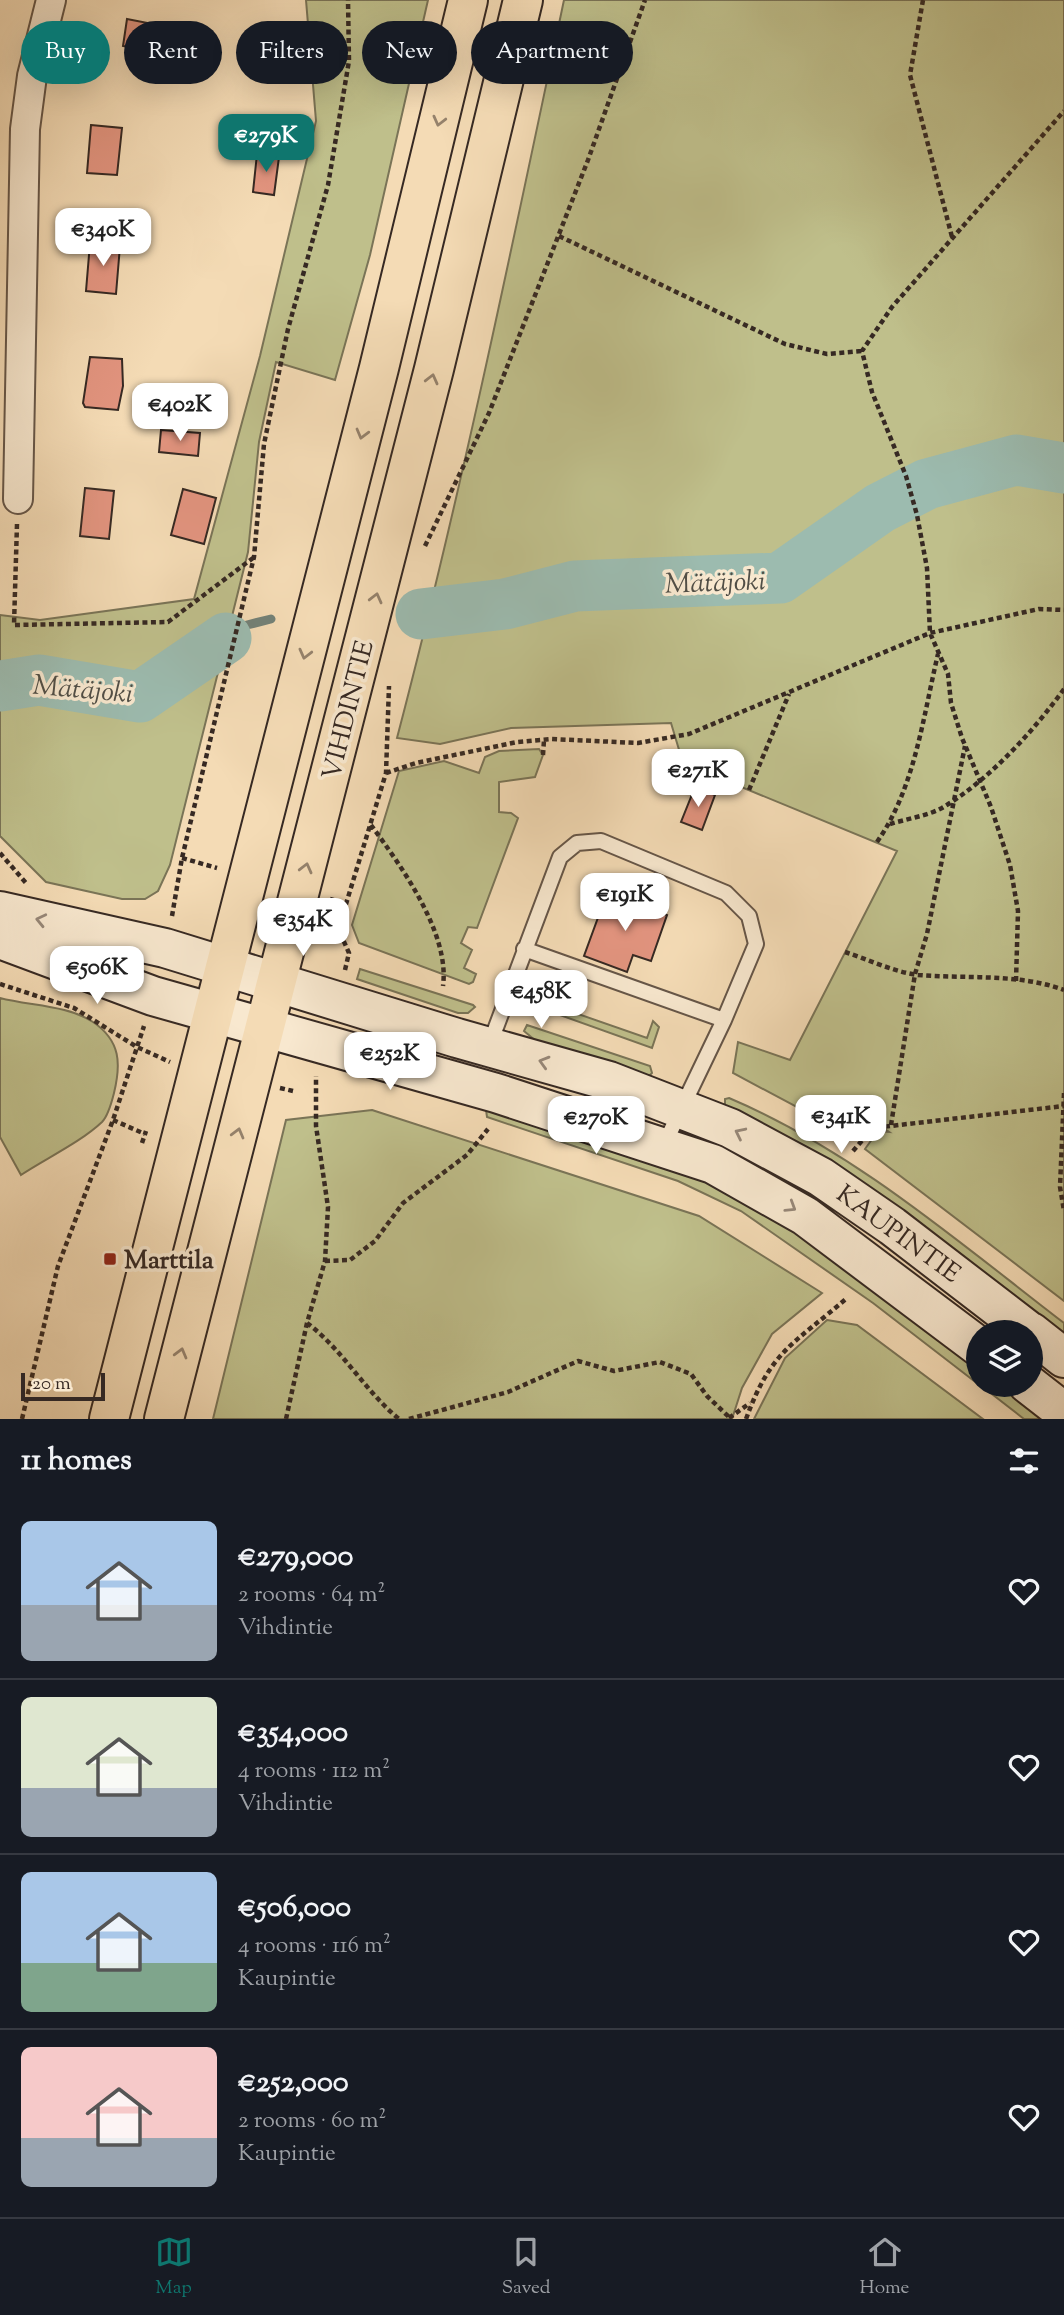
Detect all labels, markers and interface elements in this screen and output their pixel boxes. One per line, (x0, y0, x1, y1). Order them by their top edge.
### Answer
chip: Buy (21, 21, 110, 84)
chip: Rent (124, 21, 222, 84)
chip: Filters (236, 21, 348, 84)
chip: New (362, 21, 457, 84)
chip: Apartment (471, 21, 633, 84)
pin: €279K (217, 114, 315, 174)
one-way arrow (432, 115, 447, 127)
text: €279K (234, 120, 298, 153)
pin: €340K (54, 208, 152, 268)
text: €340K (71, 214, 135, 247)
one-way arrow (424, 373, 438, 385)
pin: €402K (131, 384, 229, 443)
text: €402K (148, 389, 212, 422)
one-way arrow (356, 428, 370, 440)
water label: Mätäjoki (664, 562, 766, 606)
one-way arrow (368, 592, 382, 604)
street label: VIHDINTIE (314, 637, 385, 784)
one-way arrow (299, 648, 313, 660)
water label: Mätäjoki (31, 667, 135, 715)
pin: €271K (649, 750, 747, 809)
text: €271K (668, 755, 728, 788)
one-way arrow (298, 862, 312, 874)
pin: €191K (576, 874, 674, 933)
text: €191K (596, 879, 654, 912)
pin: €354K (254, 898, 352, 958)
text: €354K (273, 904, 333, 937)
one-way arrow (35, 913, 47, 928)
pin: €506K (48, 946, 146, 1006)
text: €506K (66, 952, 128, 985)
pin: €458K (492, 970, 590, 1030)
text: €458K (511, 976, 571, 1009)
pin: €252K (341, 1032, 439, 1092)
text: €252K (360, 1038, 420, 1071)
one-way arrow (538, 1056, 550, 1070)
pin: €270K (547, 1096, 645, 1156)
pin: €341K (792, 1096, 890, 1155)
text: €341K (811, 1101, 871, 1134)
text: €270K (564, 1102, 628, 1135)
one-way arrow (230, 1127, 244, 1139)
one-way arrow (735, 1127, 747, 1141)
street label: KAUPINTIE (828, 1177, 968, 1293)
one-way arrow (783, 1199, 796, 1212)
place label: Marttila (124, 1243, 214, 1280)
marker: Marttila (102, 1251, 118, 1267)
map controls (966, 1320, 1043, 1397)
button: layers (966, 1320, 1043, 1397)
one-way arrow (173, 1347, 187, 1359)
scale bar (21, 1370, 105, 1402)
text: 20 m (32, 1371, 71, 1398)
text: 11 homes (21, 1440, 132, 1483)
icon: filters (1005, 1442, 1043, 1480)
text: €279,000 (238, 1536, 353, 1579)
icon: home (77, 1549, 161, 1633)
icon: heart (1005, 1572, 1043, 1610)
text: 2 rooms · 64 m² (238, 1579, 385, 1612)
text: Vihdintie (238, 1612, 333, 1645)
text: €354,000 (238, 1712, 348, 1755)
icon: home (77, 1725, 161, 1809)
icon: heart (1005, 1748, 1043, 1786)
text: 4 rooms · 112 m² (238, 1755, 390, 1788)
text: Vihdintie (238, 1788, 333, 1821)
text: €506,000 (238, 1887, 351, 1930)
icon: home (77, 1900, 161, 1984)
icon: heart (1005, 1923, 1043, 1961)
text: 4 rooms · 116 m² (238, 1930, 391, 1963)
text: Kaupintie (238, 1963, 336, 1996)
text: €252,000 (238, 2062, 349, 2105)
icon: home (77, 2075, 161, 2159)
icon: heart (1005, 2098, 1043, 2136)
text: 2 rooms · 60 m² (238, 2105, 386, 2138)
text: Kaupintie (238, 2138, 336, 2171)
tab: Map (155, 2233, 193, 2302)
tab: Saved (502, 2233, 550, 2302)
tab: Home (860, 2233, 909, 2302)

